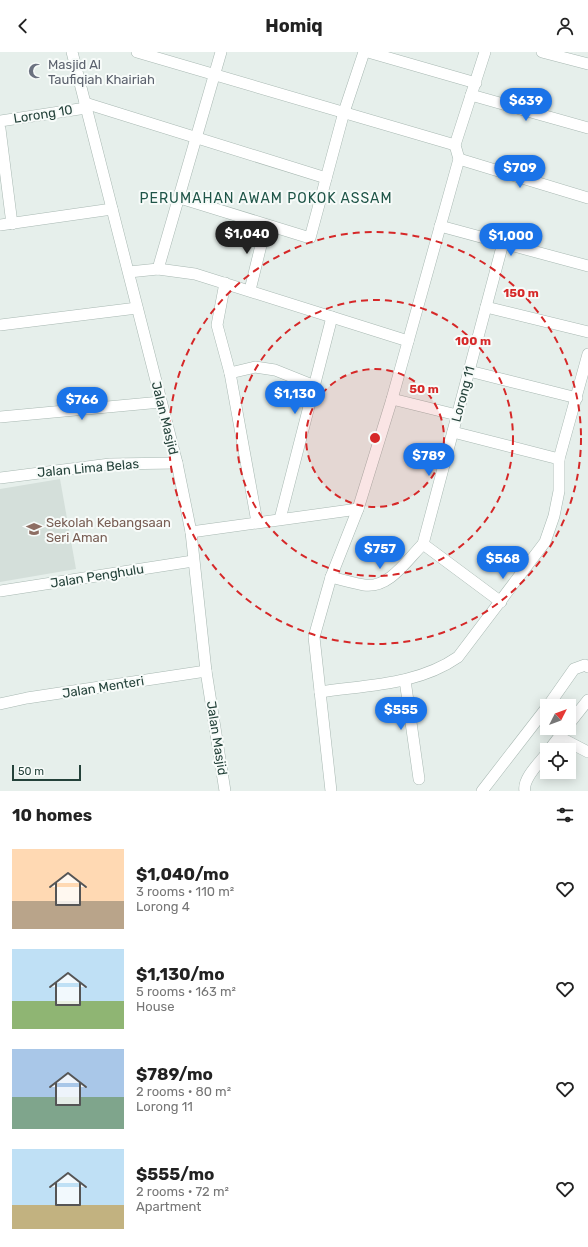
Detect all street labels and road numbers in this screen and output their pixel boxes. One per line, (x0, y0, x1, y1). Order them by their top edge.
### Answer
street label: Lorong 10 (12, 102, 74, 127)
street label: Lorong 11 (448, 365, 479, 424)
street label: Jalan Masjid (149, 380, 181, 456)
street label: Jalan Lima Belas (37, 456, 140, 480)
street label: Jalan Penghulu (49, 561, 145, 592)
street label: Jalan Menteri (61, 673, 145, 701)
street label: Jalan Masjid (204, 700, 230, 776)

